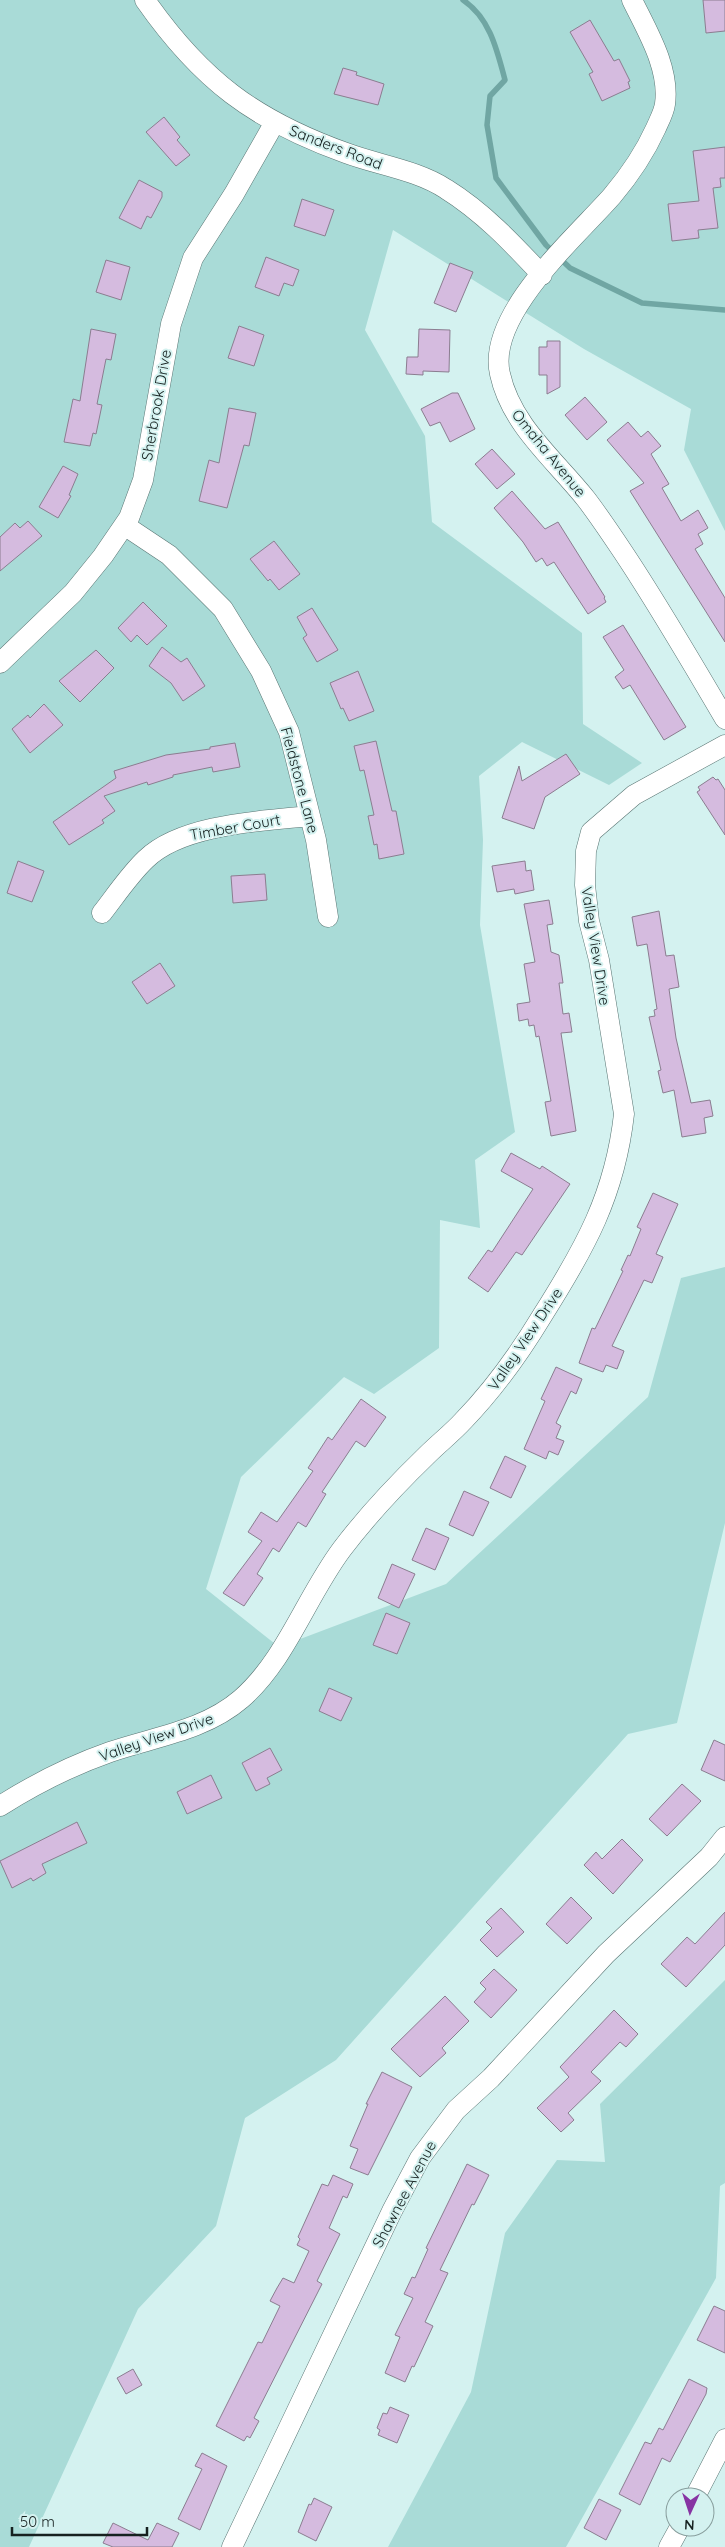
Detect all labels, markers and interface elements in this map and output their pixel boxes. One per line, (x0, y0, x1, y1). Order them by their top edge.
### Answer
street label: Sanders Road (287, 121, 385, 173)
street label: Sherbrook Drive (137, 348, 175, 462)
street label: Omaha Avenue (508, 405, 590, 501)
street label: Fieldstone Lane (277, 725, 323, 835)
street label: Timber Court (188, 810, 282, 844)
street label: Valley View Drive (577, 885, 615, 1007)
street label: Valley View Drive (484, 1284, 566, 1394)
street label: Valley View Drive (96, 1709, 216, 1765)
street label: Shawnee Avenue (368, 2137, 440, 2251)
north arrow (665, 2487, 715, 2537)
scale bar (12, 2504, 148, 2536)
text: 50 m (20, 2512, 55, 2531)
text: N (684, 2516, 695, 2534)

